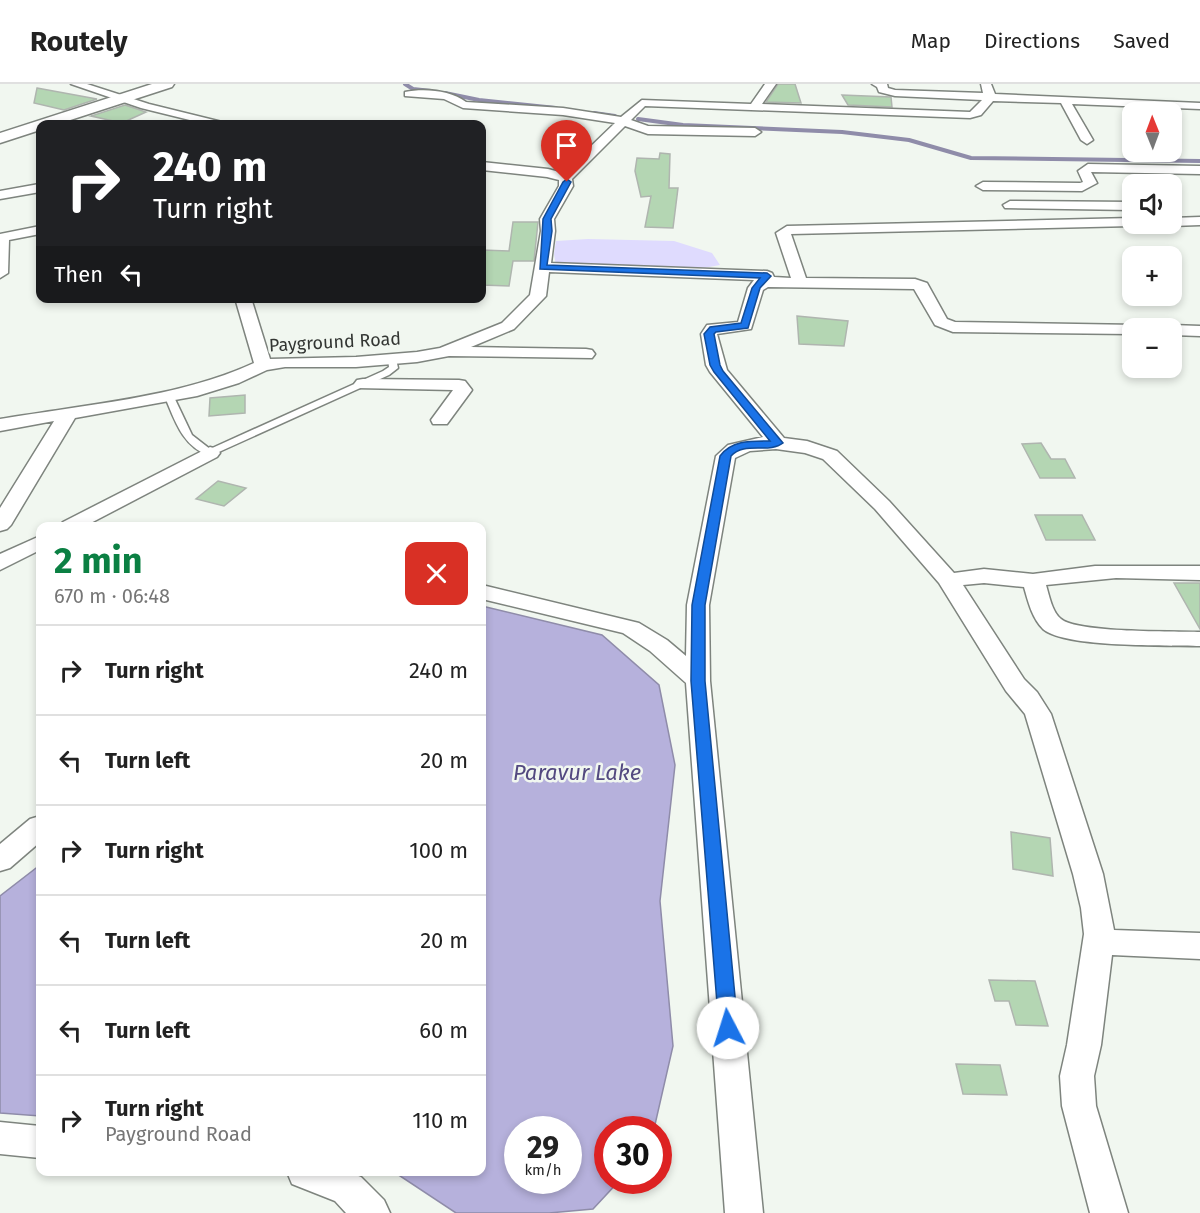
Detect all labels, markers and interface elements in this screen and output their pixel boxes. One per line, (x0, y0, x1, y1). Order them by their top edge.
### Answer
text: Routely (30, 25, 128, 58)
text: Map (911, 28, 951, 54)
text: Directions (984, 28, 1080, 54)
text: Saved (1113, 28, 1170, 54)
north arrow (1122, 102, 1182, 162)
map controls (1122, 102, 1182, 378)
pin (541, 120, 592, 182)
icon: arrive (550, 129, 583, 162)
text: 240 m (153, 142, 267, 192)
icon: right (54, 144, 132, 222)
button: sound (1122, 174, 1182, 234)
text: Turn right (153, 193, 273, 225)
button: + (1122, 246, 1182, 306)
icon: left (115, 258, 148, 291)
text: Then (54, 261, 103, 288)
button: − (1122, 318, 1182, 378)
street label: Payground Road (268, 328, 402, 356)
text: 2 min (54, 539, 143, 583)
button: close (405, 542, 468, 605)
text: 670 m · 06:48 (54, 584, 170, 608)
icon: right (54, 654, 87, 687)
text: Turn right (105, 657, 204, 684)
text: 240 m (409, 657, 468, 684)
icon: left (54, 744, 87, 777)
text: Turn left (105, 747, 190, 774)
text: 20 m (420, 747, 468, 774)
water label: Paravur Lake (513, 759, 641, 786)
icon: right (54, 834, 87, 867)
text: Turn right (105, 837, 204, 864)
text: 100 m (409, 837, 468, 864)
icon: left (54, 924, 87, 957)
text: Turn left (105, 927, 190, 954)
text: 20 m (420, 927, 468, 954)
position arrow (696, 996, 760, 1060)
icon: left (54, 1014, 87, 1047)
text: Turn left (105, 1017, 190, 1044)
text: 60 m (419, 1017, 468, 1044)
text: Turn right (105, 1095, 204, 1122)
icon: right (54, 1104, 87, 1137)
text: 110 m (412, 1107, 468, 1134)
speed limit sign: 30 (594, 1116, 672, 1194)
text: Payground Road (105, 1122, 252, 1146)
text: 29 (527, 1130, 559, 1166)
text: km/h (524, 1161, 562, 1179)

